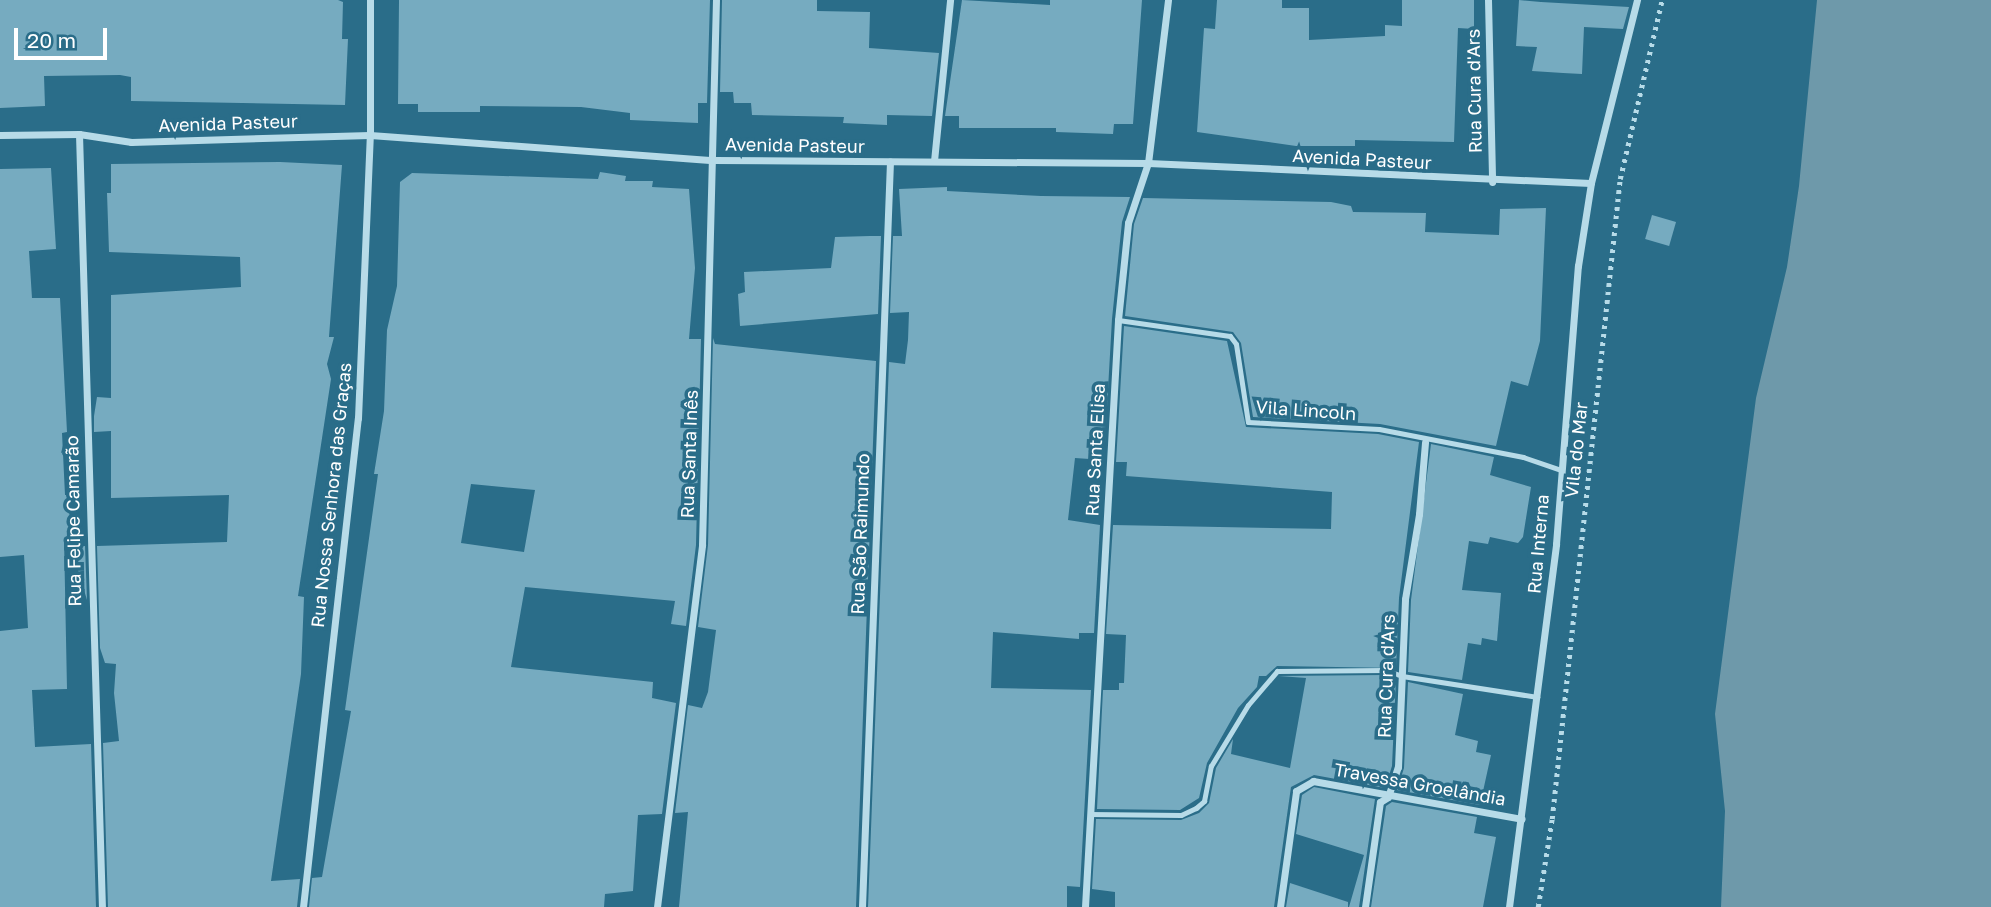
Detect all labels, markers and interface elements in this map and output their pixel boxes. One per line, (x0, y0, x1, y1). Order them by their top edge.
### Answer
scale bar (18, 14, 110, 58)
text: 20 m (27, 27, 76, 53)
street label: Rua Cura d'Ars (1462, 29, 1486, 153)
street label: Avenida Pasteur (158, 110, 298, 136)
street label: Avenida Pasteur (725, 133, 865, 157)
street label: Avenida Pasteur (1292, 145, 1432, 173)
street label: Rua Nossa Senhora das Graças (306, 361, 356, 629)
street label: Rua Santa Elisa (1081, 383, 1109, 517)
street label: Rua Santa Inês (676, 389, 702, 519)
street label: Vila Lincoln (1255, 396, 1357, 424)
street label: Vila do Mar (1560, 401, 1592, 499)
street label: Rua Felipe Camarão (61, 435, 85, 607)
street label: Rua São Raimundo (846, 453, 874, 615)
street label: Rua Interna (1523, 493, 1553, 595)
street label: Rua Cura d'Ars (1373, 614, 1399, 738)
street label: Travessa Groelândia (1332, 758, 1508, 810)

